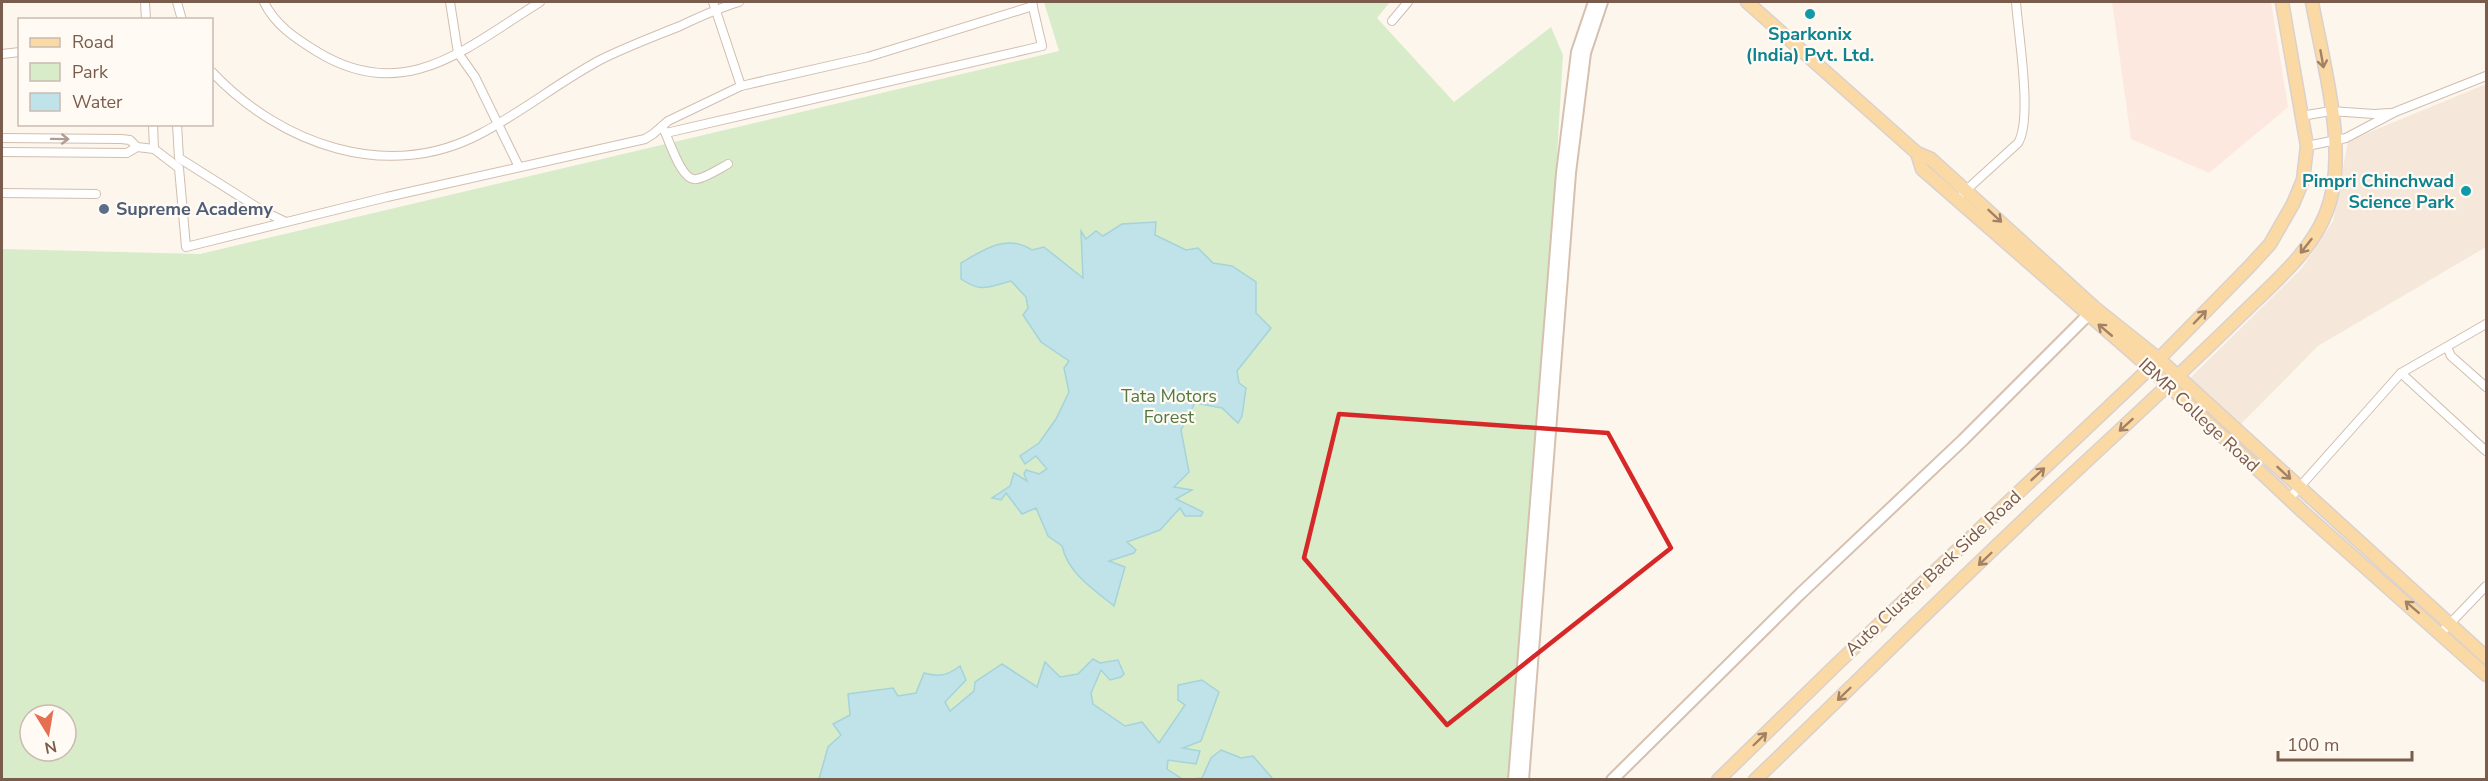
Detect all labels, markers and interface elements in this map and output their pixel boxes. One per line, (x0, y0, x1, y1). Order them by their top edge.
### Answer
marker: Sparkonix (India) Pvt. Ltd. (1803, 7, 1817, 21)
legend (18, 18, 213, 126)
place label: Sparkonix (India) Pvt. Ltd. (1746, 22, 1874, 67)
text: Road (72, 30, 114, 54)
one-way arrow (2317, 49, 2328, 68)
text: Park (72, 60, 109, 84)
text: Water (72, 90, 123, 114)
one-way arrow (49, 133, 69, 145)
place label: Pimpri Chinchwad Science Park (2302, 169, 2454, 214)
marker: Pimpri Chinchwad Science Park (2459, 184, 2473, 198)
place label: Supreme Academy (116, 197, 273, 221)
marker: Supreme Academy (97, 202, 111, 216)
one-way arrow (1987, 209, 2002, 223)
one-way arrow (2300, 237, 2313, 253)
one-way arrow (2193, 309, 2207, 324)
one-way arrow (2097, 324, 2113, 337)
street label: IBMR College Road (2133, 353, 2265, 477)
park label: Tata Motors Forest (1121, 384, 1217, 429)
one-way arrow (2119, 418, 2134, 433)
one-way arrow (2276, 466, 2291, 480)
one-way arrow (2030, 467, 2045, 481)
street label: Auto Cluster Back Side Road (1840, 485, 2026, 661)
one-way arrow (1977, 552, 1992, 567)
one-way arrow (2404, 601, 2420, 614)
one-way arrow (1836, 687, 1851, 702)
north arrow (18, 703, 78, 763)
scale bar (2278, 724, 2412, 762)
one-way arrow (1752, 731, 1767, 746)
text: 100 m (2287, 733, 2339, 757)
text: N (43, 735, 59, 759)

